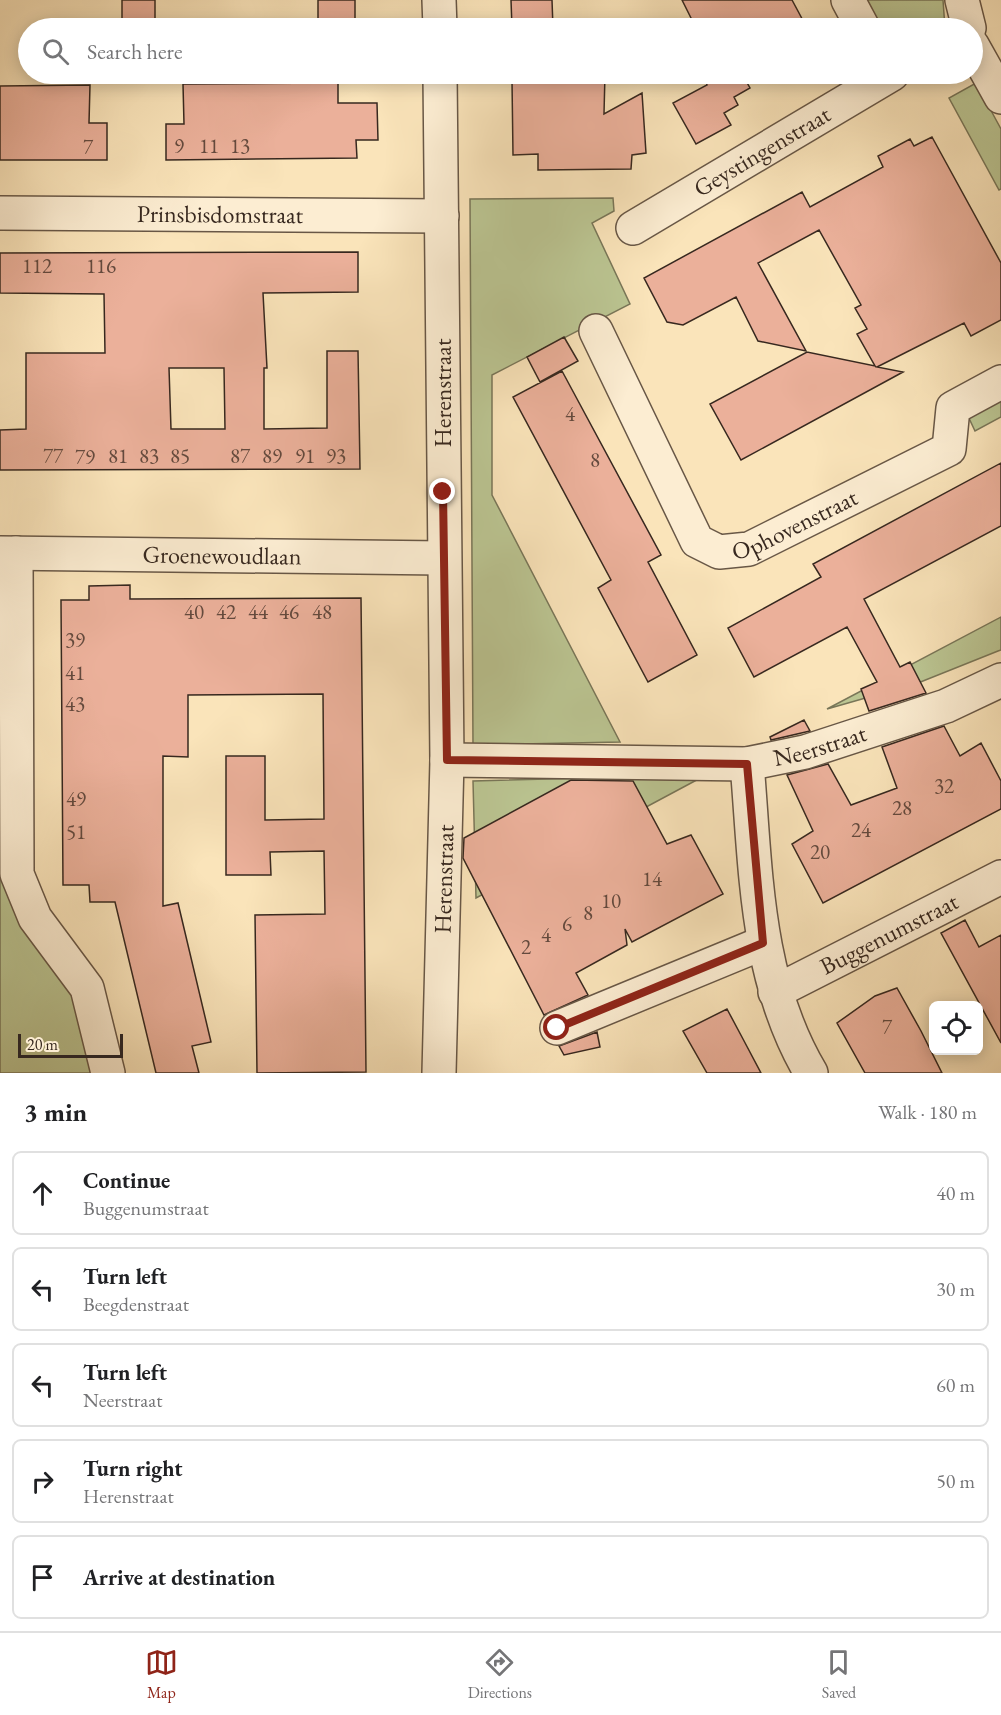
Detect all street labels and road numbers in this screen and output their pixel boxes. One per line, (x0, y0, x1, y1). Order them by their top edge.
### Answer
street label: Geystingenstraat (688, 98, 836, 204)
street label: Prinsbisdomstraat (137, 198, 304, 230)
street label: Herenstraat (427, 338, 458, 447)
street label: Ophovenstraat (731, 481, 863, 566)
street label: Groenewoudlaan (142, 539, 302, 571)
street label: Neerstraat (770, 717, 870, 773)
street label: Herenstraat (427, 824, 460, 934)
street label: Buggenumstraat (814, 885, 964, 982)

